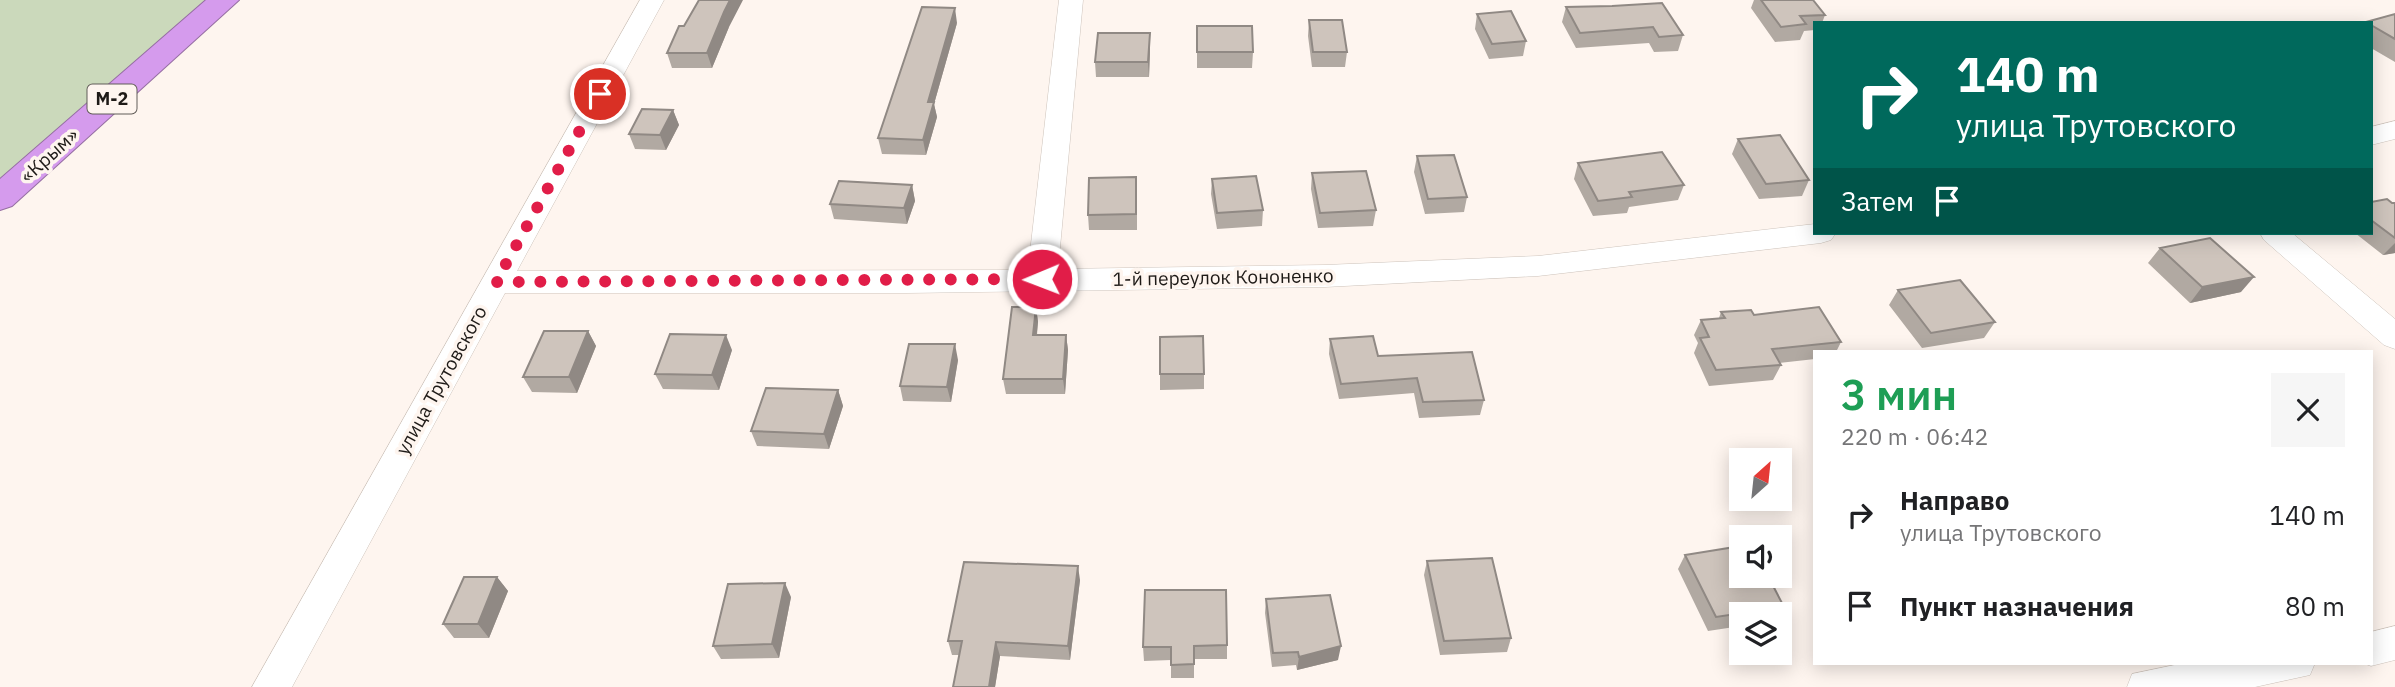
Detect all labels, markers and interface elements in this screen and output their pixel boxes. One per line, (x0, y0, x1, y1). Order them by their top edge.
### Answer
text: 140 m (1956, 42, 2100, 105)
icon: right (1841, 49, 1932, 140)
pin (570, 64, 630, 124)
icon: arrive (581, 75, 619, 113)
road number: М-2 (88, 84, 136, 114)
text: улица Трутовского (1956, 104, 2236, 146)
street label: «Крым» (15, 122, 83, 187)
icon: arrive (1928, 182, 1966, 220)
text: Затем (1841, 184, 1914, 218)
position arrow (1005, 242, 1079, 316)
street label: 1-й переулок Кононенко (1112, 263, 1334, 291)
street label: улица Трутовского (390, 301, 492, 459)
text: 3 мин (1841, 367, 1957, 422)
button: close (2271, 373, 2345, 447)
text: 220 m · 06:42 (1841, 421, 1988, 451)
north arrow (1729, 448, 1792, 511)
map controls (1729, 448, 1792, 665)
text: Направо (1900, 483, 2009, 517)
icon: right (1841, 496, 1879, 534)
text: 140 m (2269, 498, 2345, 532)
text: улица Трутовского (1900, 517, 2102, 547)
button: sound (1729, 525, 1792, 588)
icon: arrive (1841, 587, 1879, 625)
text: Пункт назначения (1900, 589, 2134, 623)
text: 80 m (2285, 589, 2345, 623)
button: layers (1729, 602, 1792, 665)

